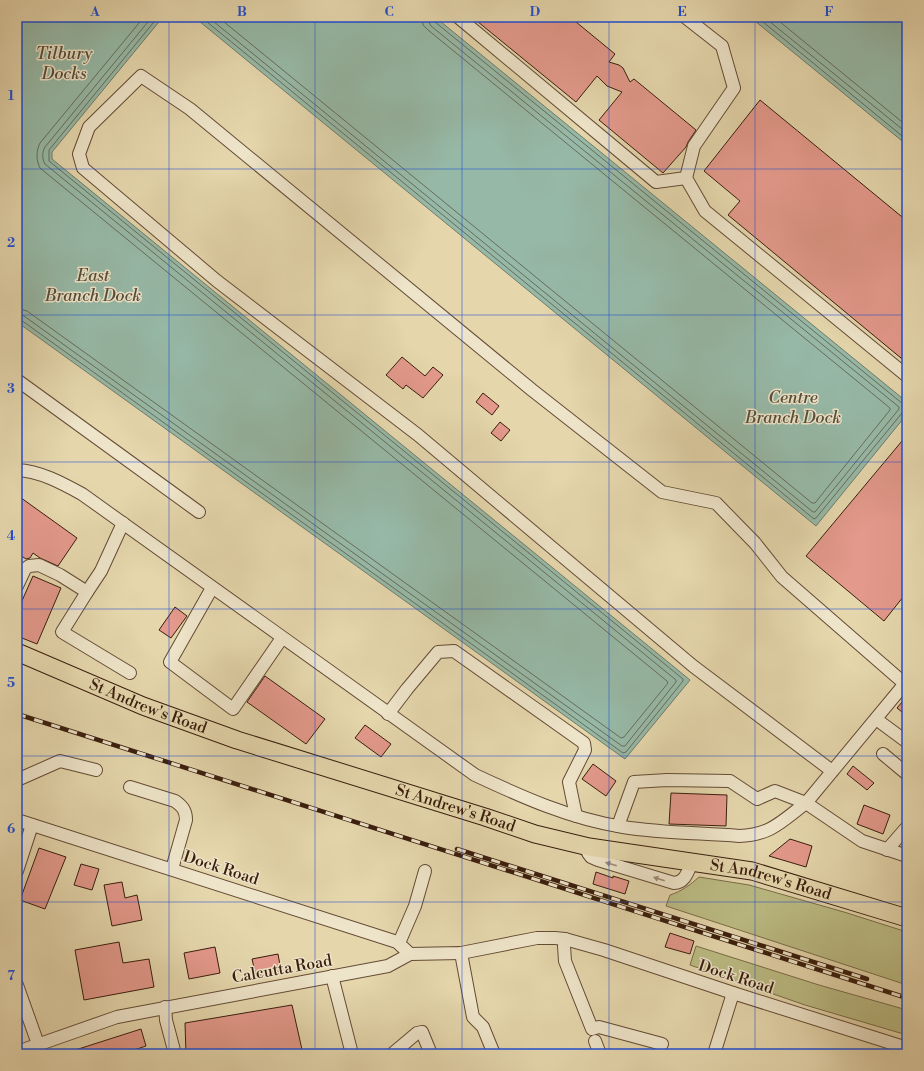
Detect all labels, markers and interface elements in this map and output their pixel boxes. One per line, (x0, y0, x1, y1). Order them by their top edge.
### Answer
text: A (89, 4, 100, 20)
text: B (237, 4, 247, 20)
text: C (384, 4, 394, 20)
text: D (530, 4, 540, 20)
text: E (677, 4, 687, 20)
text: F (824, 4, 834, 20)
water label: Tilbury Docks (35, 43, 94, 85)
text: 1 (8, 88, 15, 104)
text: 2 (7, 235, 15, 251)
water label: East Branch Dock (44, 265, 141, 307)
text: 3 (7, 381, 15, 397)
water label: Centre Branch Dock (744, 387, 841, 429)
text: 4 (7, 528, 16, 544)
street label: St Andrew's Road (86, 674, 210, 738)
text: 5 (7, 675, 15, 691)
street label: St Andrew's Road (393, 780, 518, 837)
text: 6 (7, 821, 15, 837)
street label: Dock Road (181, 846, 261, 890)
street label: St Andrew's Road (709, 855, 834, 905)
one-way arrow (605, 861, 617, 867)
one-way arrow (653, 876, 665, 882)
street label: Calcutta Road (230, 950, 334, 988)
street label: Dock Road (696, 955, 776, 999)
text: 7 (7, 968, 15, 984)

